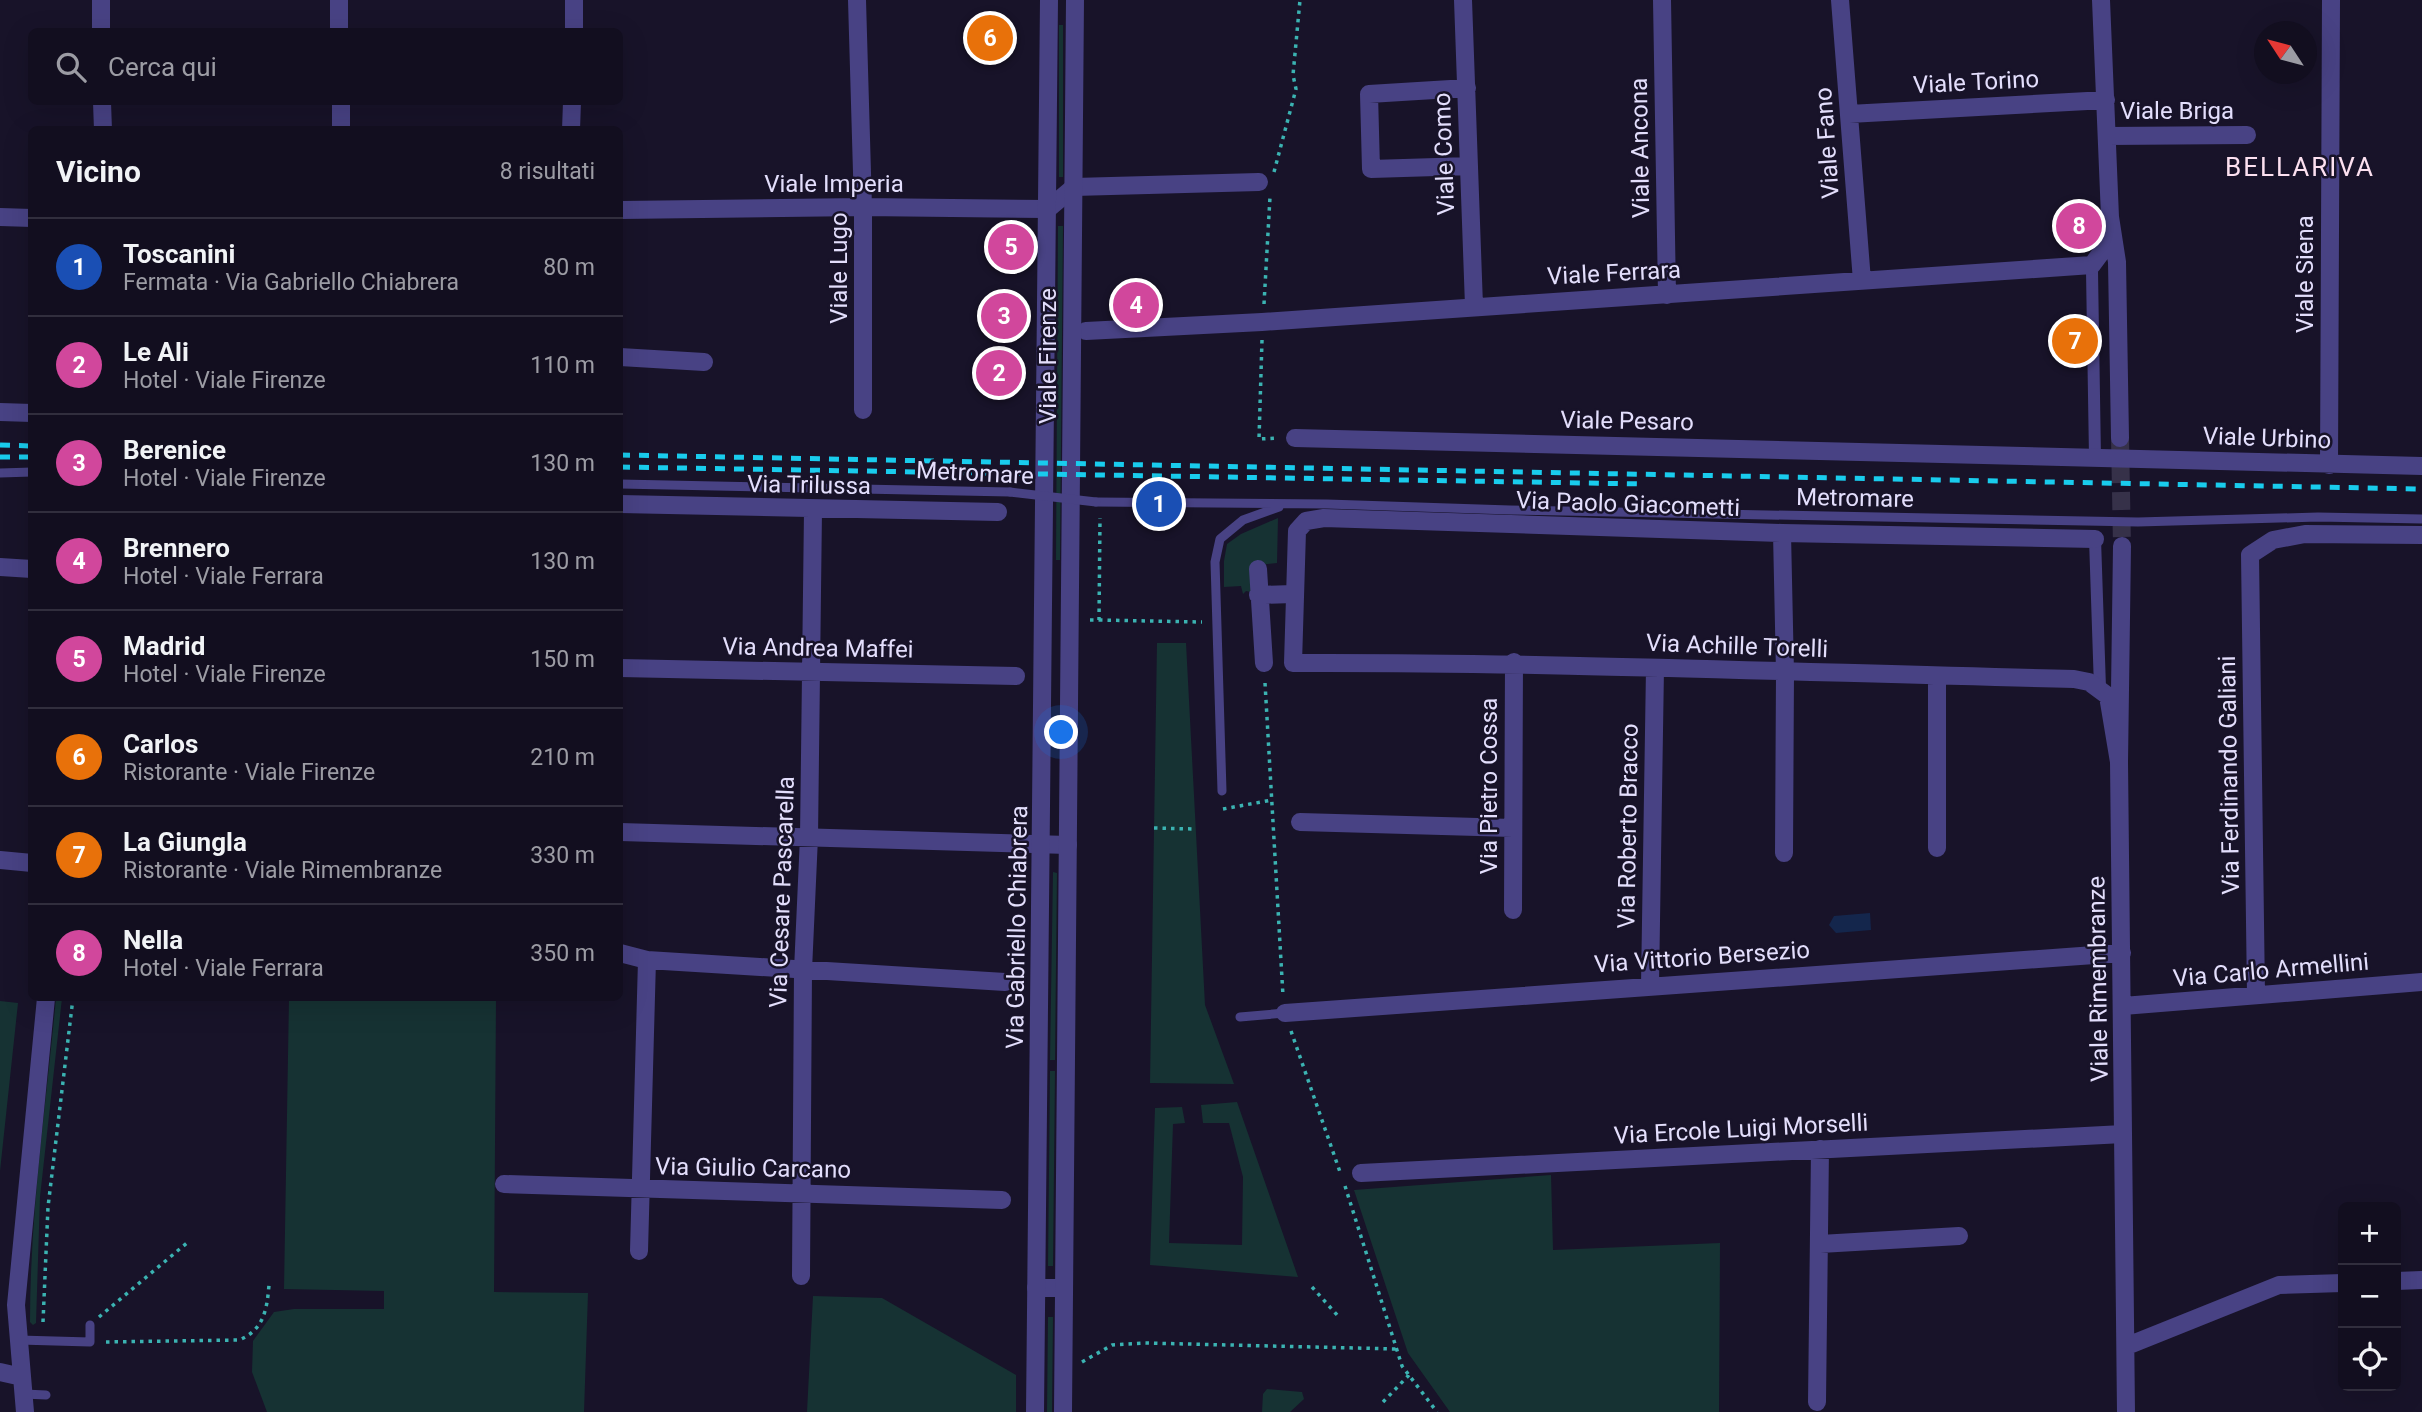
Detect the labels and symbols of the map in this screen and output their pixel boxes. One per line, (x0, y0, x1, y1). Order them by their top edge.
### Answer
pin: 6 (967, 12, 1013, 64)
north arrow (2254, 21, 2317, 84)
street label: Viale Torino (1912, 65, 2040, 99)
street label: Viale Ancona (1625, 78, 1655, 218)
street label: Viale Fano (1809, 86, 1845, 200)
street label: Viale Como (1428, 92, 1460, 216)
street label: Viale Briga (2120, 97, 2234, 125)
district label: BELLARIVA (2225, 152, 2375, 182)
street label: Viale Imperia (764, 170, 904, 198)
pin: 8 (2056, 200, 2102, 252)
street label: Viale Lugo (825, 212, 853, 324)
street label: Viale Siena (2291, 215, 2319, 333)
pin: 5 (988, 221, 1034, 273)
street label: Viale Ferrara (1546, 256, 1682, 290)
pin: 4 (1113, 279, 1159, 331)
street label: Viale Firenze (1034, 288, 1062, 424)
pin: 3 (981, 290, 1027, 342)
pin: 7 (2052, 315, 2098, 367)
pin: 2 (976, 347, 1022, 399)
street label: Viale Pesaro (1560, 406, 1694, 436)
street label: Viale Urbino (2202, 422, 2332, 454)
street label: Metromare (915, 456, 1035, 490)
street label: Via Trilussa (747, 470, 871, 500)
pin: 1 (1136, 478, 1182, 530)
street label: Metromare (1796, 483, 1914, 513)
street label: Via Paolo Giacometti (1516, 486, 1740, 522)
street label: Via Achille Torelli (1645, 629, 1829, 663)
street label: Via Andrea Maffei (722, 632, 914, 664)
street label: Via Ferdinando Galiani (2213, 655, 2245, 895)
street label: Via Pietro Cossa (1475, 698, 1503, 874)
your location (1044, 715, 1078, 749)
street label: Via Roberto Bracco (1612, 723, 1644, 929)
street label: Via Cesare Pascarella (764, 776, 800, 1008)
street label: Via Gabriello Chiabrera (1001, 805, 1033, 1049)
street label: Viale Rimembranze (2082, 876, 2114, 1082)
street label: Via Vittorio Bersezio (1593, 935, 1811, 979)
street label: Via Carlo Armellini (2172, 947, 2370, 993)
street label: Via Ercole Luigi Morselli (1613, 1108, 1869, 1150)
street label: Via Giulio Carcano (655, 1152, 851, 1184)

